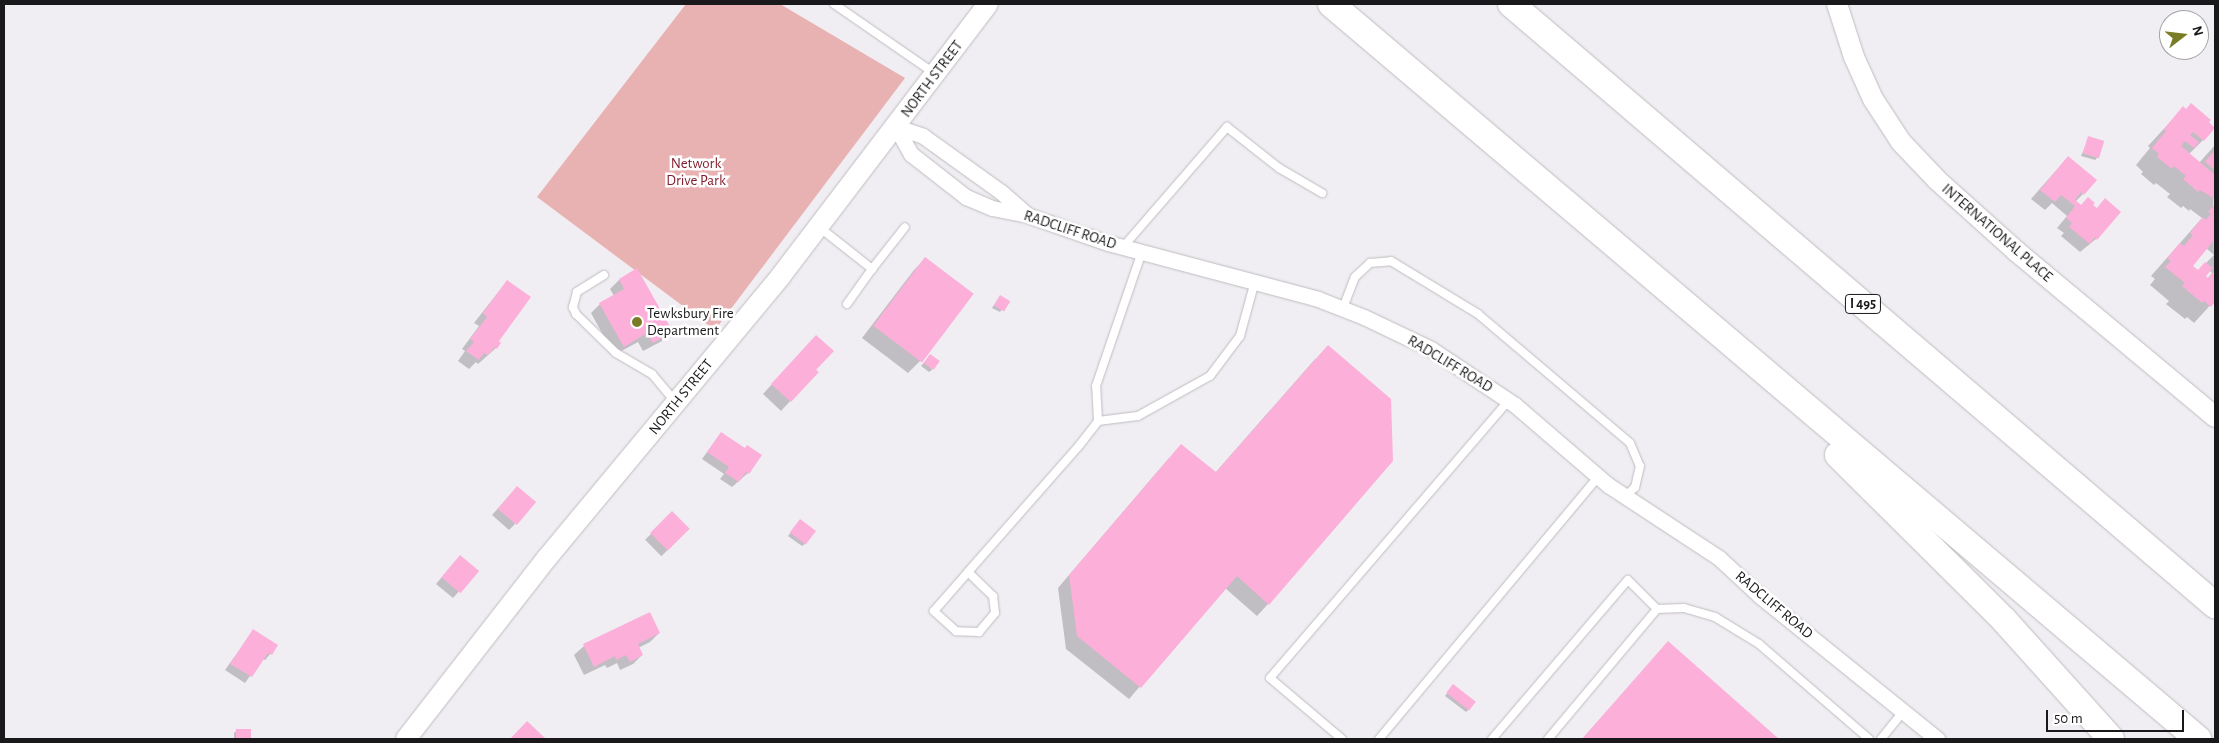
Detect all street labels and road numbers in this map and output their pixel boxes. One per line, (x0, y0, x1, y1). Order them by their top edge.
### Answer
street label: NORTH STREET (897, 37, 967, 121)
street label: INTERNATIONAL PLACE (1938, 180, 2056, 286)
street label: RADCLIFF ROAD (1022, 207, 1118, 253)
road number: I 495 (1844, 292, 1882, 316)
street label: RADCLIFF ROAD (1404, 332, 1496, 396)
street label: NORTH STREET (645, 356, 717, 438)
street label: RADCLIFF ROAD (1731, 567, 1817, 643)

